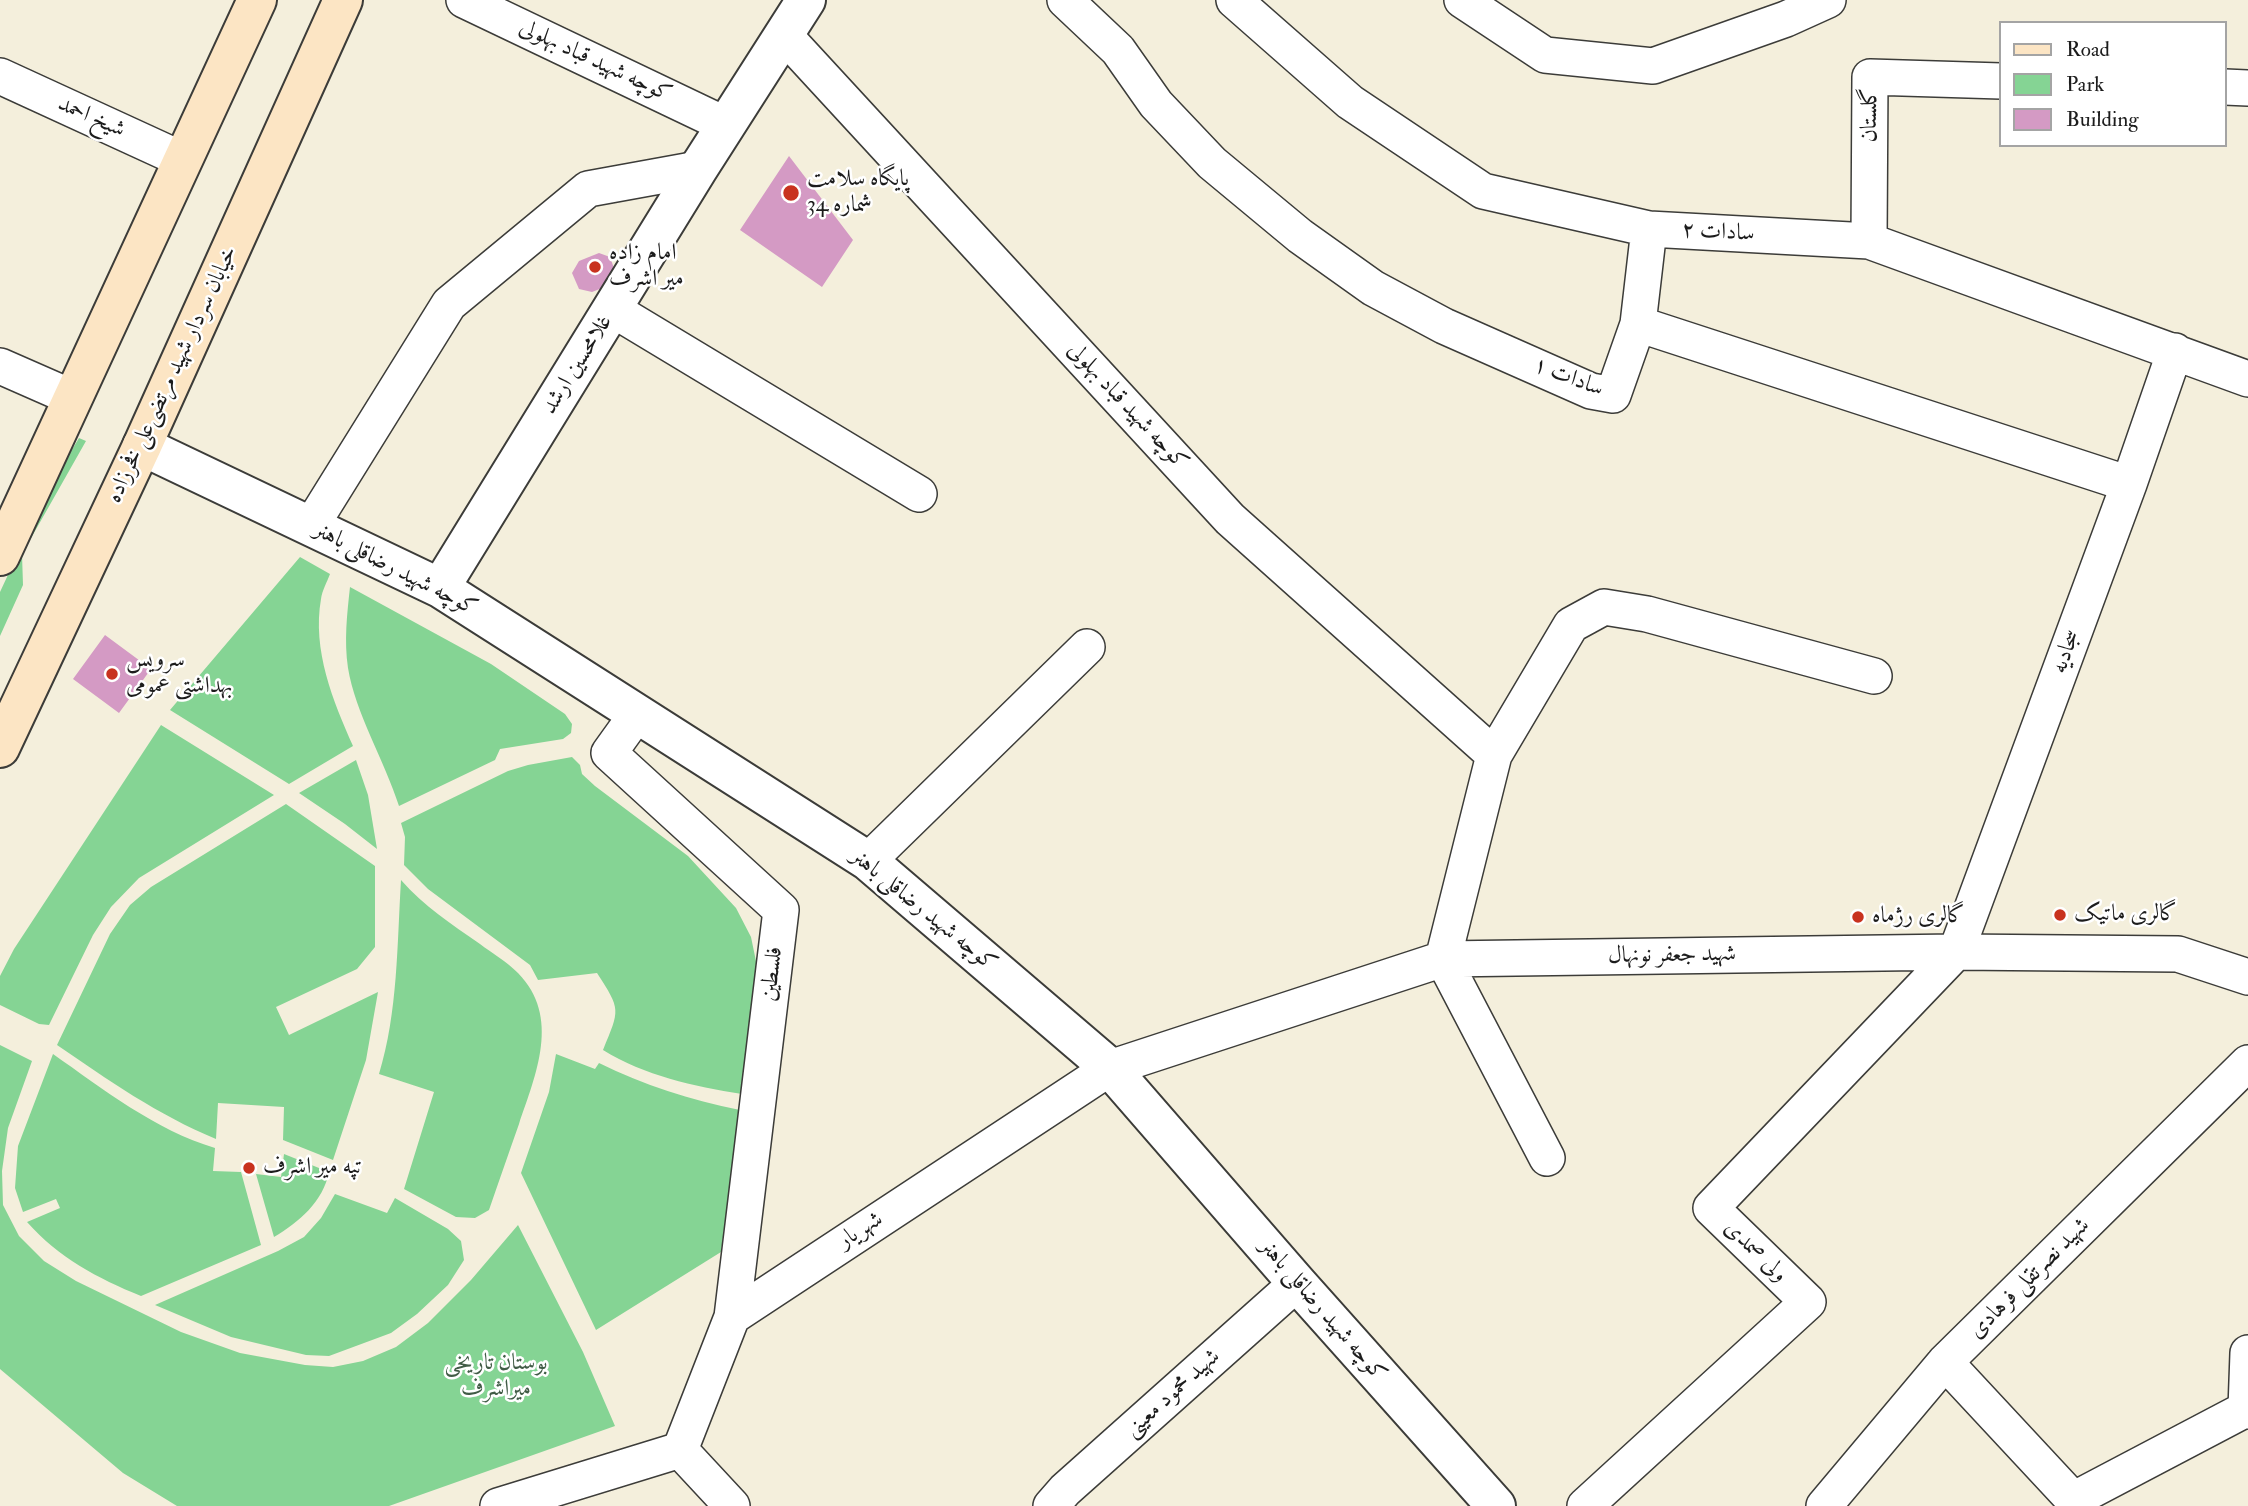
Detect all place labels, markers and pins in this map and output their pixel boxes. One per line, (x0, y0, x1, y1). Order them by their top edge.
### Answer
place label: پایگاه سلامت شماره 34 (807, 166, 909, 220)
marker: پایگاه سلامت شماره 34 (781, 183, 801, 203)
place label: امام زاده میر اشرف (609, 240, 684, 294)
marker: امام زاده میر اشرف (587, 259, 603, 275)
place label: سرویس بهداشتی عمومی (126, 647, 233, 701)
marker: سرویس بهداشتی عمومی (104, 666, 120, 682)
place label: گالری ماتیک (2074, 901, 2177, 929)
place label: گالری رژماه (1872, 903, 1965, 931)
marker: گالری ماتیک (2052, 907, 2068, 923)
marker: گالری رژماه (1850, 909, 1866, 925)
place label: تپه میر اشرف (263, 1154, 362, 1182)
marker: تپه میر اشرف (241, 1160, 257, 1176)

